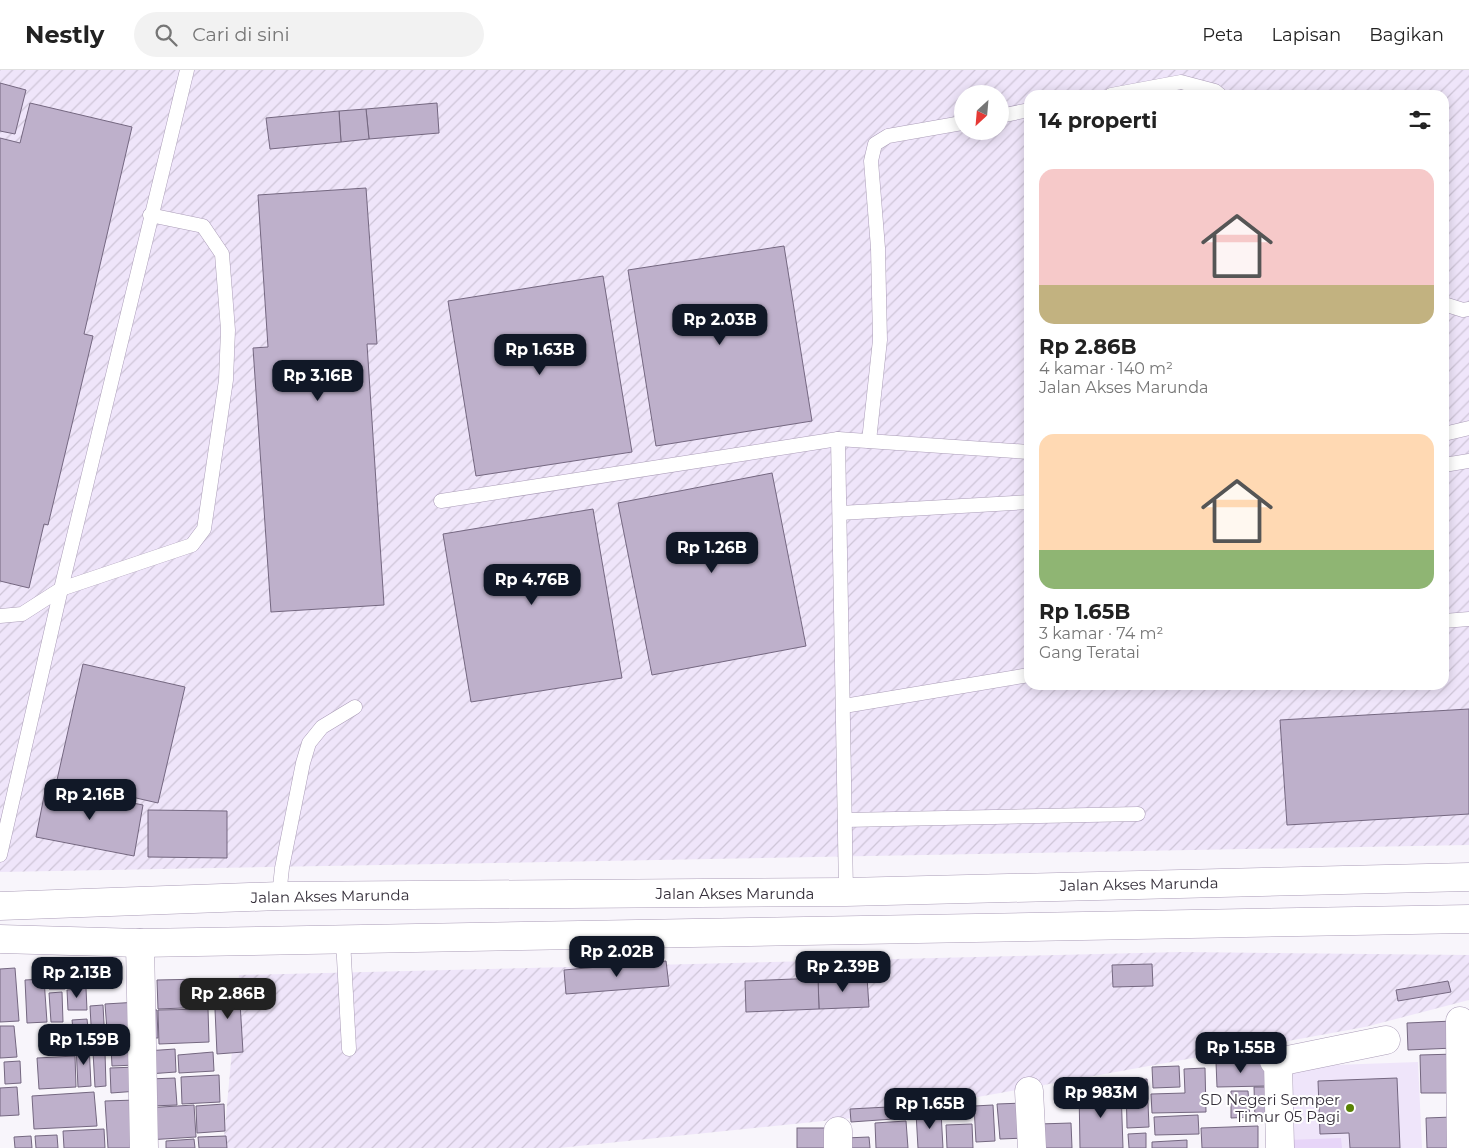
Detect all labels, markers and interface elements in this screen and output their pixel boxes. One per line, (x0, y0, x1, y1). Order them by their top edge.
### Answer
search box (134, 12, 484, 57)
text: Nestly (25, 20, 104, 49)
icon: search (152, 21, 180, 49)
text: Cari di sini (192, 23, 290, 46)
text: Peta (1202, 24, 1243, 46)
text: Lapisan (1271, 24, 1341, 46)
text: Bagikan (1369, 24, 1444, 46)
north arrow (954, 85, 1009, 140)
map controls (954, 85, 1009, 140)
icon: filters (1406, 106, 1434, 134)
text: 14 properti (1039, 108, 1157, 133)
icon: home (1192, 201, 1282, 291)
pin: Rp 2.03B (668, 304, 772, 346)
text: Rp 2.03B (683, 310, 757, 329)
pin: Rp 1.63B (488, 334, 592, 376)
text: Rp 2.86B (1039, 334, 1136, 359)
text: Rp 1.63B (505, 340, 575, 359)
text: 4 kamar · 140 m² (1039, 359, 1173, 378)
pin: Rp 3.16B (266, 360, 370, 402)
text: Rp 3.16B (283, 366, 353, 385)
text: Jalan Akses Marunda (1039, 378, 1208, 397)
icon: home (1192, 466, 1282, 556)
pin: Rp 1.26B (660, 532, 764, 574)
text: Rp 1.26B (677, 538, 747, 557)
pin: Rp 4.76B (480, 564, 584, 606)
text: Rp 4.76B (495, 570, 569, 589)
text: Rp 1.65B (1039, 599, 1130, 624)
text: 3 kamar · 74 m² (1039, 624, 1163, 643)
text: Gang Teratai (1039, 643, 1140, 662)
pin: Rp 2.16B (38, 778, 142, 821)
text: Rp 2.16B (55, 785, 125, 804)
street label: Jalan Akses Marunda (1058, 873, 1219, 895)
street label: Jalan Akses Marunda (655, 884, 814, 903)
street label: Jalan Akses Marunda (249, 885, 410, 907)
pin: Rp 2.02B (565, 936, 669, 978)
text: Rp 2.02B (580, 942, 654, 961)
pin: Rp 2.39B (791, 950, 895, 993)
pin: Rp 2.13B (25, 956, 129, 999)
text: Rp 2.39B (806, 957, 880, 976)
text: Rp 2.13B (43, 963, 111, 982)
pin: Rp 2.86B (176, 978, 280, 1020)
text: Rp 2.86B (191, 984, 265, 1003)
pin: Rp 1.59B (32, 1024, 136, 1066)
text: Rp 1.59B (49, 1030, 119, 1049)
pin: Rp 1.55B (1189, 1032, 1293, 1074)
text: Rp 1.55B (1207, 1038, 1276, 1057)
pin: Rp 983M (1055, 1076, 1147, 1119)
text: Rp 983M (1065, 1083, 1137, 1102)
pin: Rp 1.65B (878, 1088, 982, 1130)
place label: SD Negeri Semper Timur 05 Pagi (1201, 1090, 1340, 1126)
text: Rp 1.65B (895, 1094, 965, 1113)
marker: SD Negeri Semper Timur 05 Pagi (1344, 1102, 1356, 1114)

